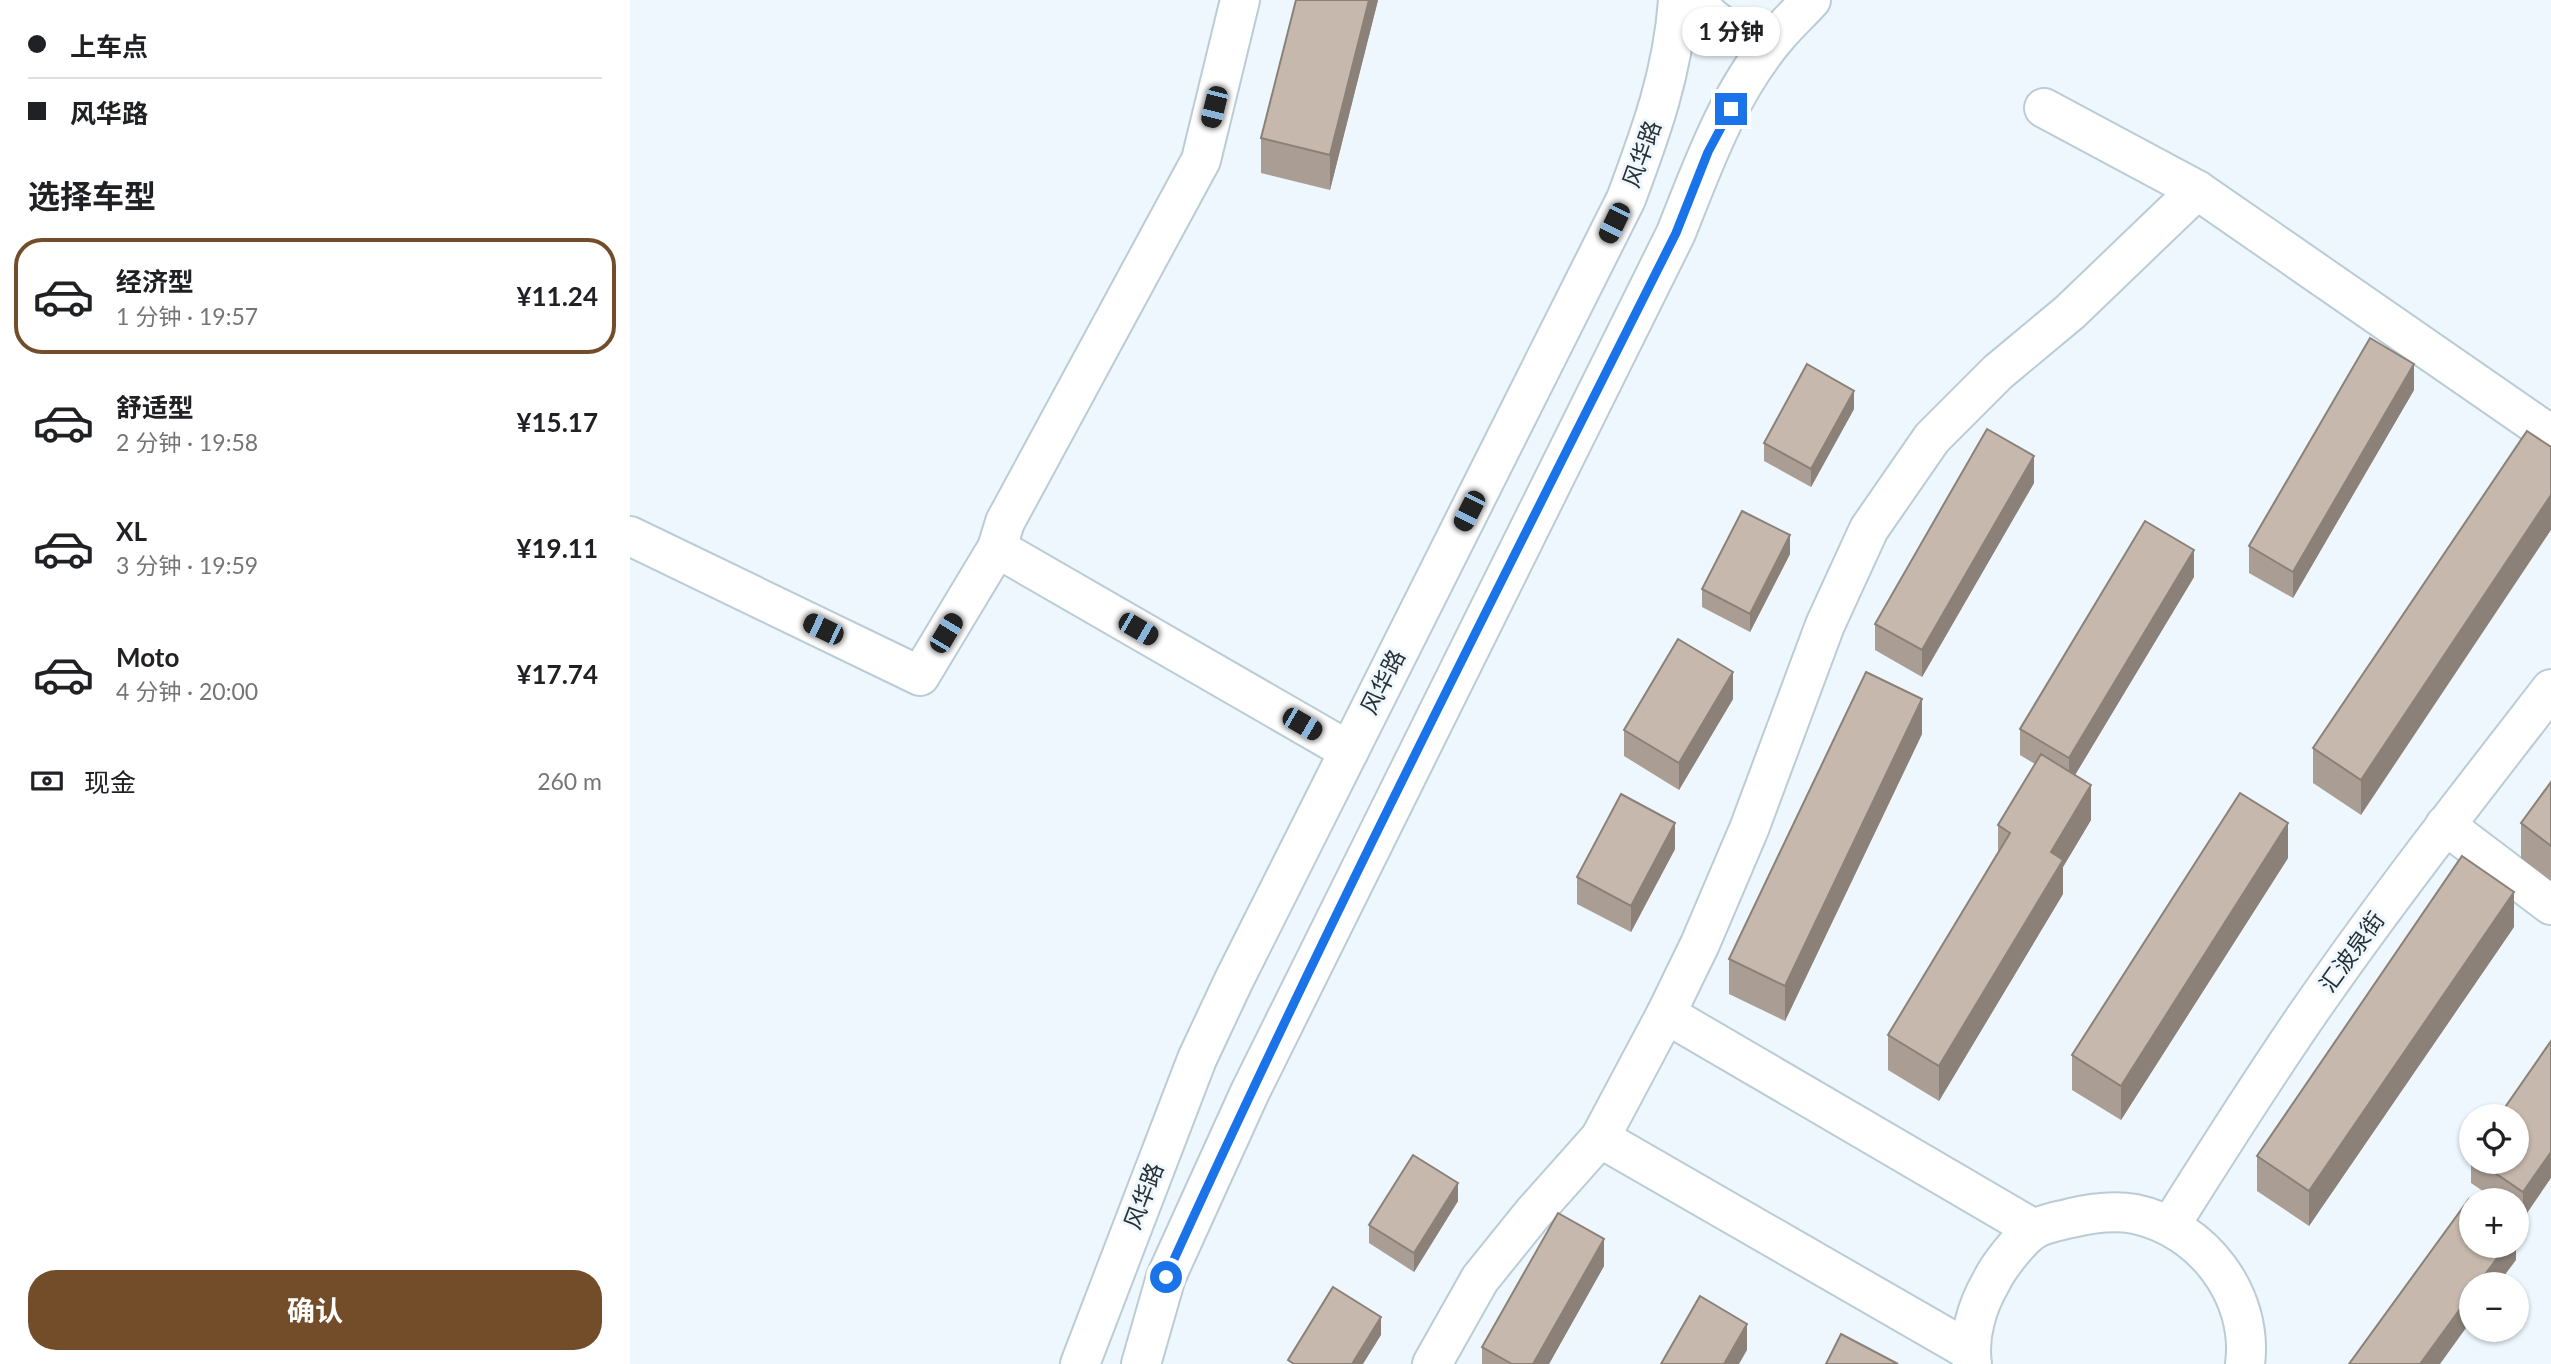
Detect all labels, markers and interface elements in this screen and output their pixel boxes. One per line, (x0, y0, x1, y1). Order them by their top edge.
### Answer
callout: 1 分钟 (1682, 7, 1780, 56)
text: 1 分钟 (1699, 17, 1763, 45)
text: 上车点 (70, 30, 148, 62)
car (1199, 84, 1230, 130)
route end (1715, 93, 1747, 125)
text: 风华路 (70, 97, 148, 129)
street label: 风华路 (1616, 116, 1666, 191)
text: 选择车型 (28, 176, 156, 215)
car (1596, 200, 1633, 246)
icon: car (32, 265, 95, 328)
text: 经济型 (116, 265, 194, 297)
text: ¥11.24 (516, 280, 598, 312)
text: 1 分钟 · 19:57 (116, 302, 258, 330)
icon: car (32, 391, 95, 454)
text: 舒适型 (116, 391, 194, 423)
text: ¥15.17 (516, 406, 598, 438)
text: 2 分钟 · 19:58 (116, 428, 258, 456)
car (1451, 488, 1488, 534)
text: XL (116, 515, 147, 547)
icon: car (32, 517, 95, 580)
text: ¥19.11 (516, 532, 598, 564)
text: 3 分钟 · 19:59 (116, 551, 258, 579)
car (1115, 609, 1162, 649)
car (800, 610, 847, 648)
car (927, 610, 966, 656)
text: Moto (116, 641, 179, 673)
icon: car (32, 643, 95, 706)
street label: 风华路 (1354, 644, 1410, 719)
text: ¥17.74 (516, 658, 598, 690)
text: 4 分钟 · 20:00 (116, 677, 258, 705)
car (1279, 704, 1326, 744)
icon: cash (28, 762, 66, 800)
text: 现金 (84, 766, 136, 798)
text: 260 m (537, 767, 602, 795)
street label: 汇波泉街 (2313, 906, 2390, 997)
map controls (2459, 1104, 2529, 1342)
button: locate (2459, 1104, 2529, 1174)
street label: 风华路 (1118, 1158, 1169, 1233)
button: + (2459, 1188, 2529, 1258)
route start (1150, 1261, 1182, 1293)
button: 确认 (28, 1270, 602, 1350)
button: − (2459, 1272, 2529, 1342)

